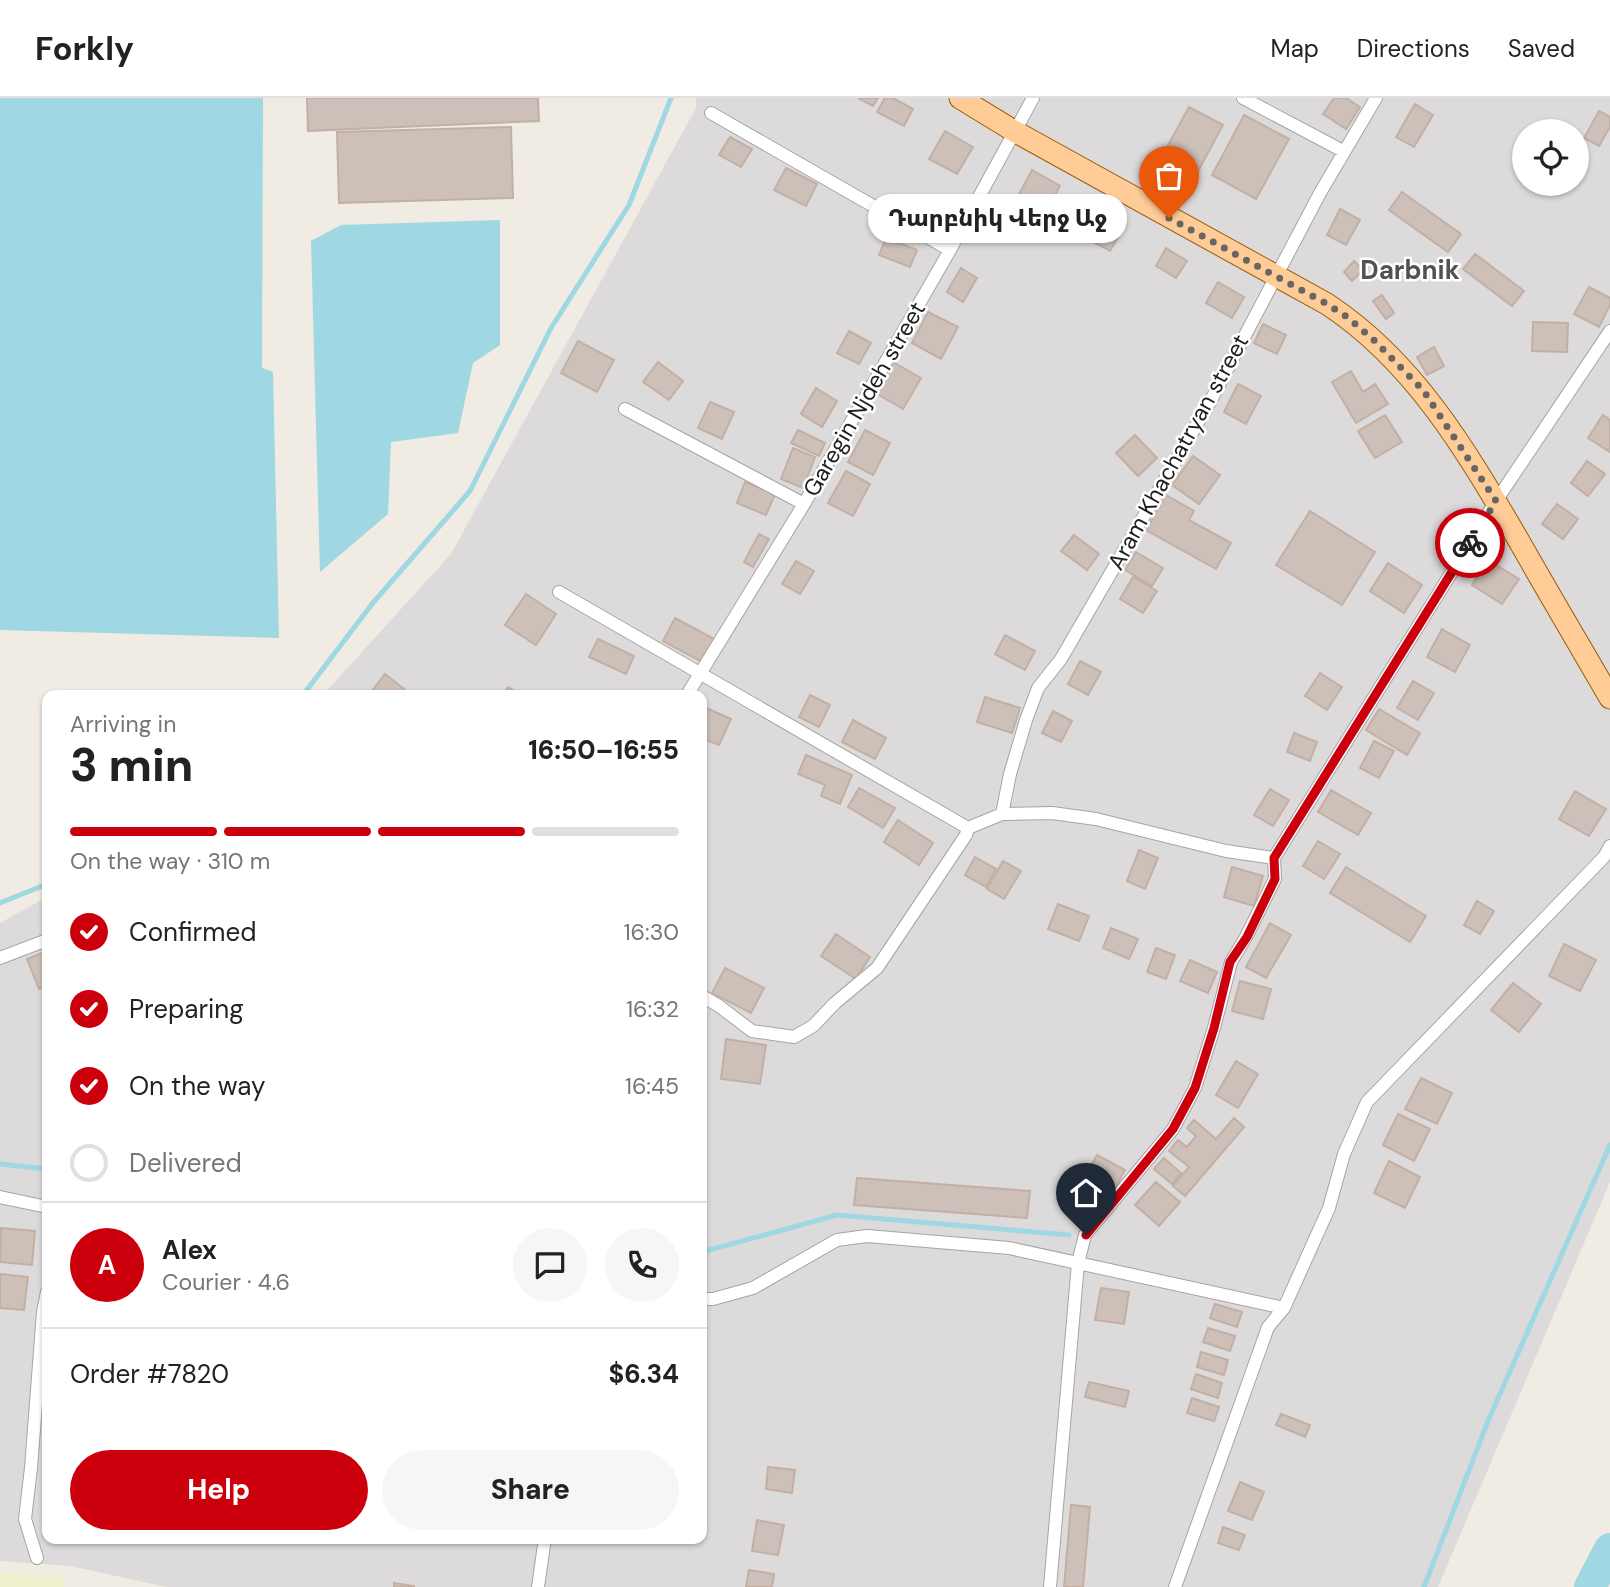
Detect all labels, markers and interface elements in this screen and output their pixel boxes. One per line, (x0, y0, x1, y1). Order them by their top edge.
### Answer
text: Forkly (35, 27, 134, 70)
text: Map (1271, 33, 1319, 64)
text: Directions (1357, 33, 1470, 64)
text: Saved (1508, 33, 1575, 64)
map controls (1512, 119, 1589, 196)
button: locate (1512, 119, 1589, 196)
pin (1139, 146, 1199, 218)
icon: bag (1150, 157, 1188, 195)
callout: Դարբնիկ Վերջ Աջ (868, 194, 1127, 242)
text: Դարբնիկ Վերջ Աջ (888, 203, 1107, 233)
district label: Darbnik (1360, 253, 1460, 287)
street label: Garegin Njdeh street (796, 296, 932, 502)
street label: Aram Khachatryan street (1101, 329, 1255, 575)
courier (1435, 508, 1505, 578)
icon: bike (1451, 524, 1489, 562)
text: Arriving in (70, 709, 176, 739)
text: 16:50–16:55 (528, 733, 679, 767)
text: 3 min (70, 735, 193, 795)
text: On the way · 310 m (70, 846, 270, 876)
icon: check (70, 913, 108, 951)
text: Confirmed (129, 915, 256, 949)
text: 16:30 (623, 917, 679, 947)
icon: check (70, 990, 108, 1028)
text: Preparing (129, 992, 244, 1026)
text: 16:32 (626, 994, 679, 1024)
icon: check (70, 1067, 108, 1105)
text: On the way (129, 1069, 265, 1103)
text: 16:45 (625, 1071, 679, 1101)
text: Delivered (129, 1146, 242, 1180)
pin (1056, 1163, 1116, 1235)
icon: home (1067, 1174, 1105, 1212)
button: chat (513, 1228, 587, 1302)
button: phone (605, 1228, 679, 1302)
text: Alex (162, 1233, 217, 1267)
text: A (98, 1248, 116, 1282)
text: Courier · 4.6 (162, 1267, 290, 1297)
text: Order #7820 (70, 1357, 229, 1391)
text: $6.34 (609, 1357, 679, 1391)
button: Help (70, 1450, 368, 1530)
button: Share (382, 1450, 679, 1530)

